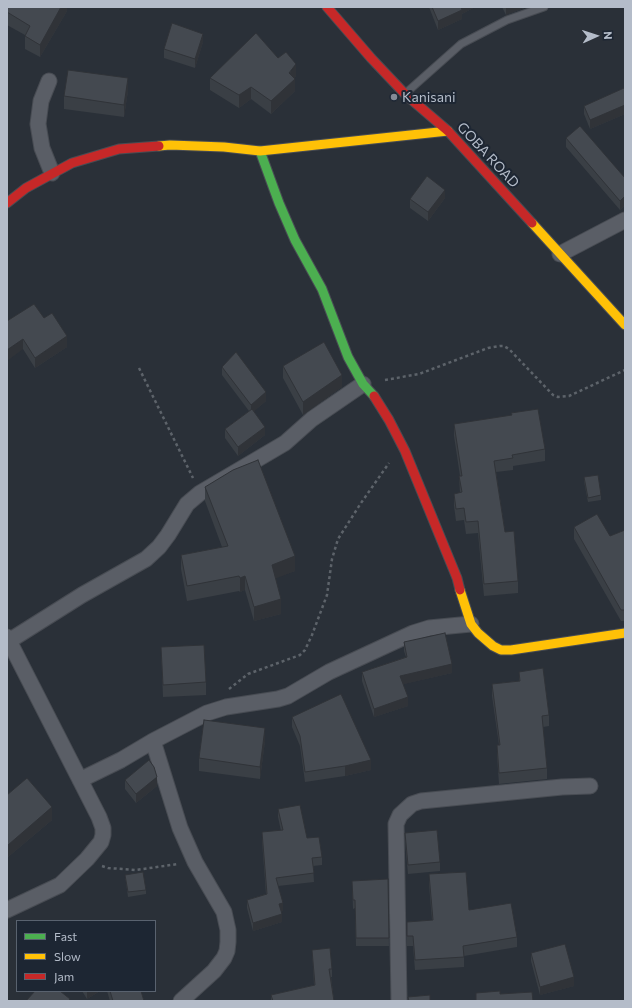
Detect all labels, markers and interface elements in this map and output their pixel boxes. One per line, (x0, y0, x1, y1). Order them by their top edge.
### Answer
north arrow (576, 16, 616, 56)
text: N (602, 31, 615, 40)
place label: Kanisani (402, 89, 456, 105)
marker: Kanisani (389, 92, 399, 102)
street label: GOBA ROAD (453, 119, 523, 191)
legend (16, 920, 156, 992)
text: Fast (54, 929, 77, 943)
text: Slow (54, 949, 81, 963)
text: Jam (54, 969, 74, 983)

